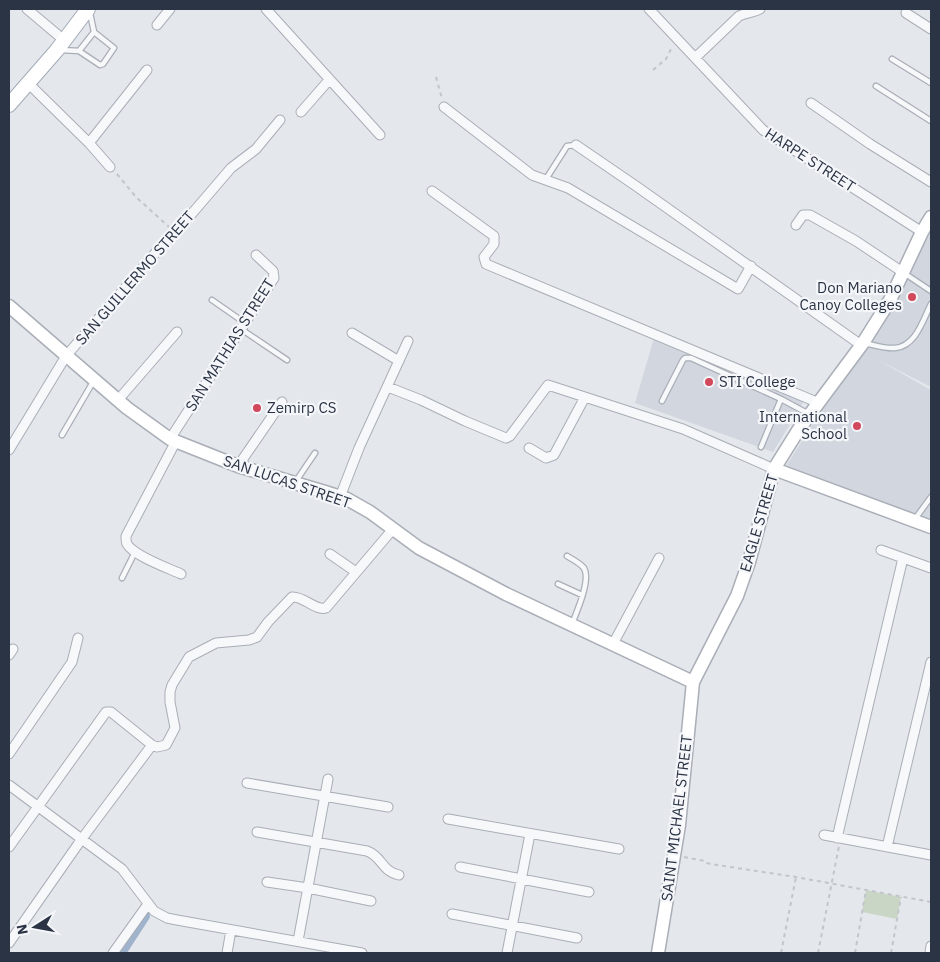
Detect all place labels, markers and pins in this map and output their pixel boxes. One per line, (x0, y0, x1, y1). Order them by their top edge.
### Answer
place label: Don Mariano Canoy Colleges (799, 278, 902, 314)
marker: Don Mariano Canoy Colleges (906, 291, 918, 303)
place label: STI College (719, 372, 796, 391)
marker: STI College (703, 376, 715, 388)
place label: Zemirp CS (267, 398, 336, 417)
marker: Zemirp CS (251, 402, 263, 414)
place label: International School (759, 407, 847, 443)
marker: International School (851, 420, 863, 432)

